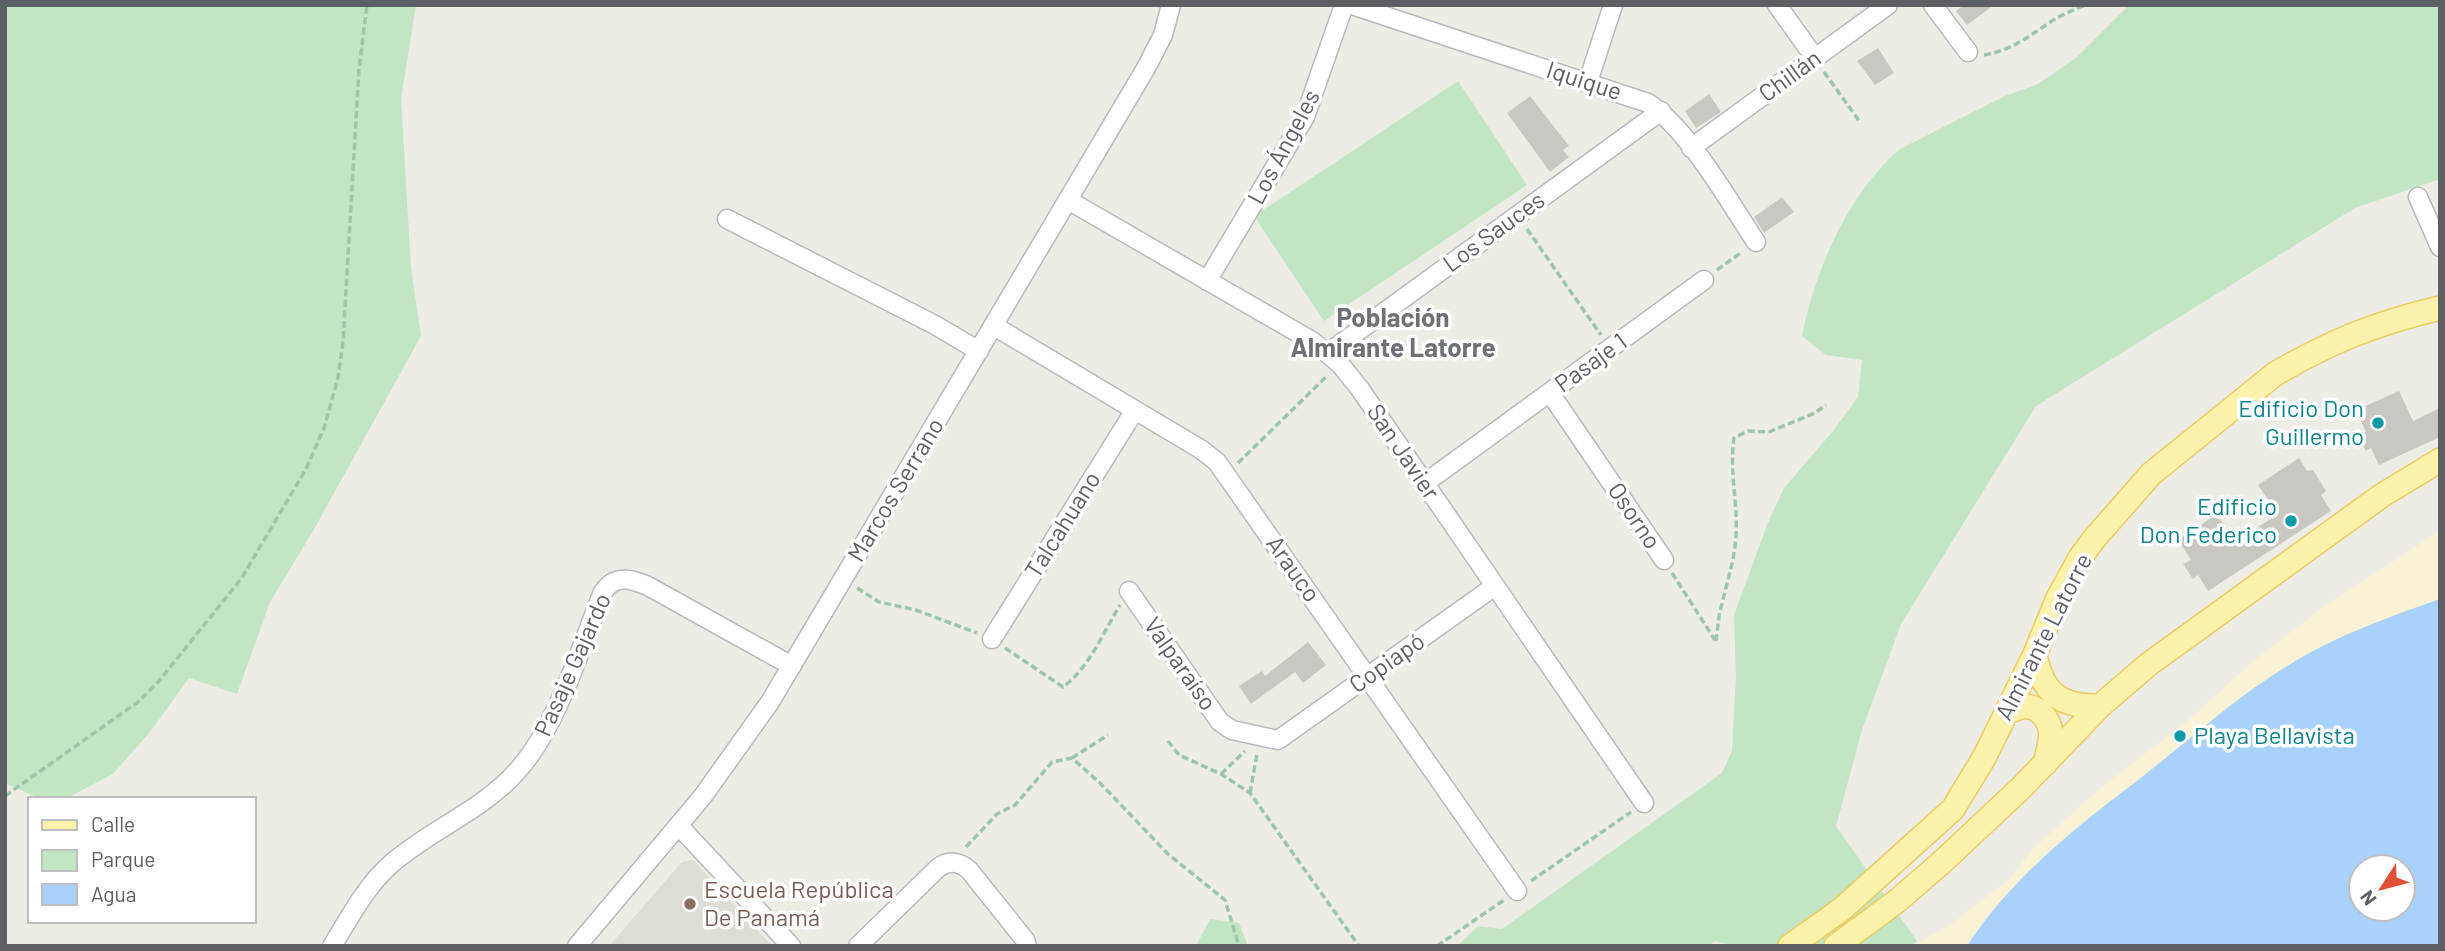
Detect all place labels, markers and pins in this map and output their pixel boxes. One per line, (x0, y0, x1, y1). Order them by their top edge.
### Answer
place label: Edificio Don Guillermo (2238, 393, 2364, 450)
marker: Edificio Don Guillermo (2370, 415, 2386, 431)
place label: Edificio Don Federico (2140, 491, 2277, 548)
marker: Edificio Don Federico (2283, 513, 2299, 529)
place label: Playa Bellavista (2194, 720, 2355, 749)
marker: Playa Bellavista (2172, 728, 2188, 744)
place label: Escuela República De Panamá (704, 874, 894, 931)
marker: Escuela República De Panamá (682, 896, 698, 912)

